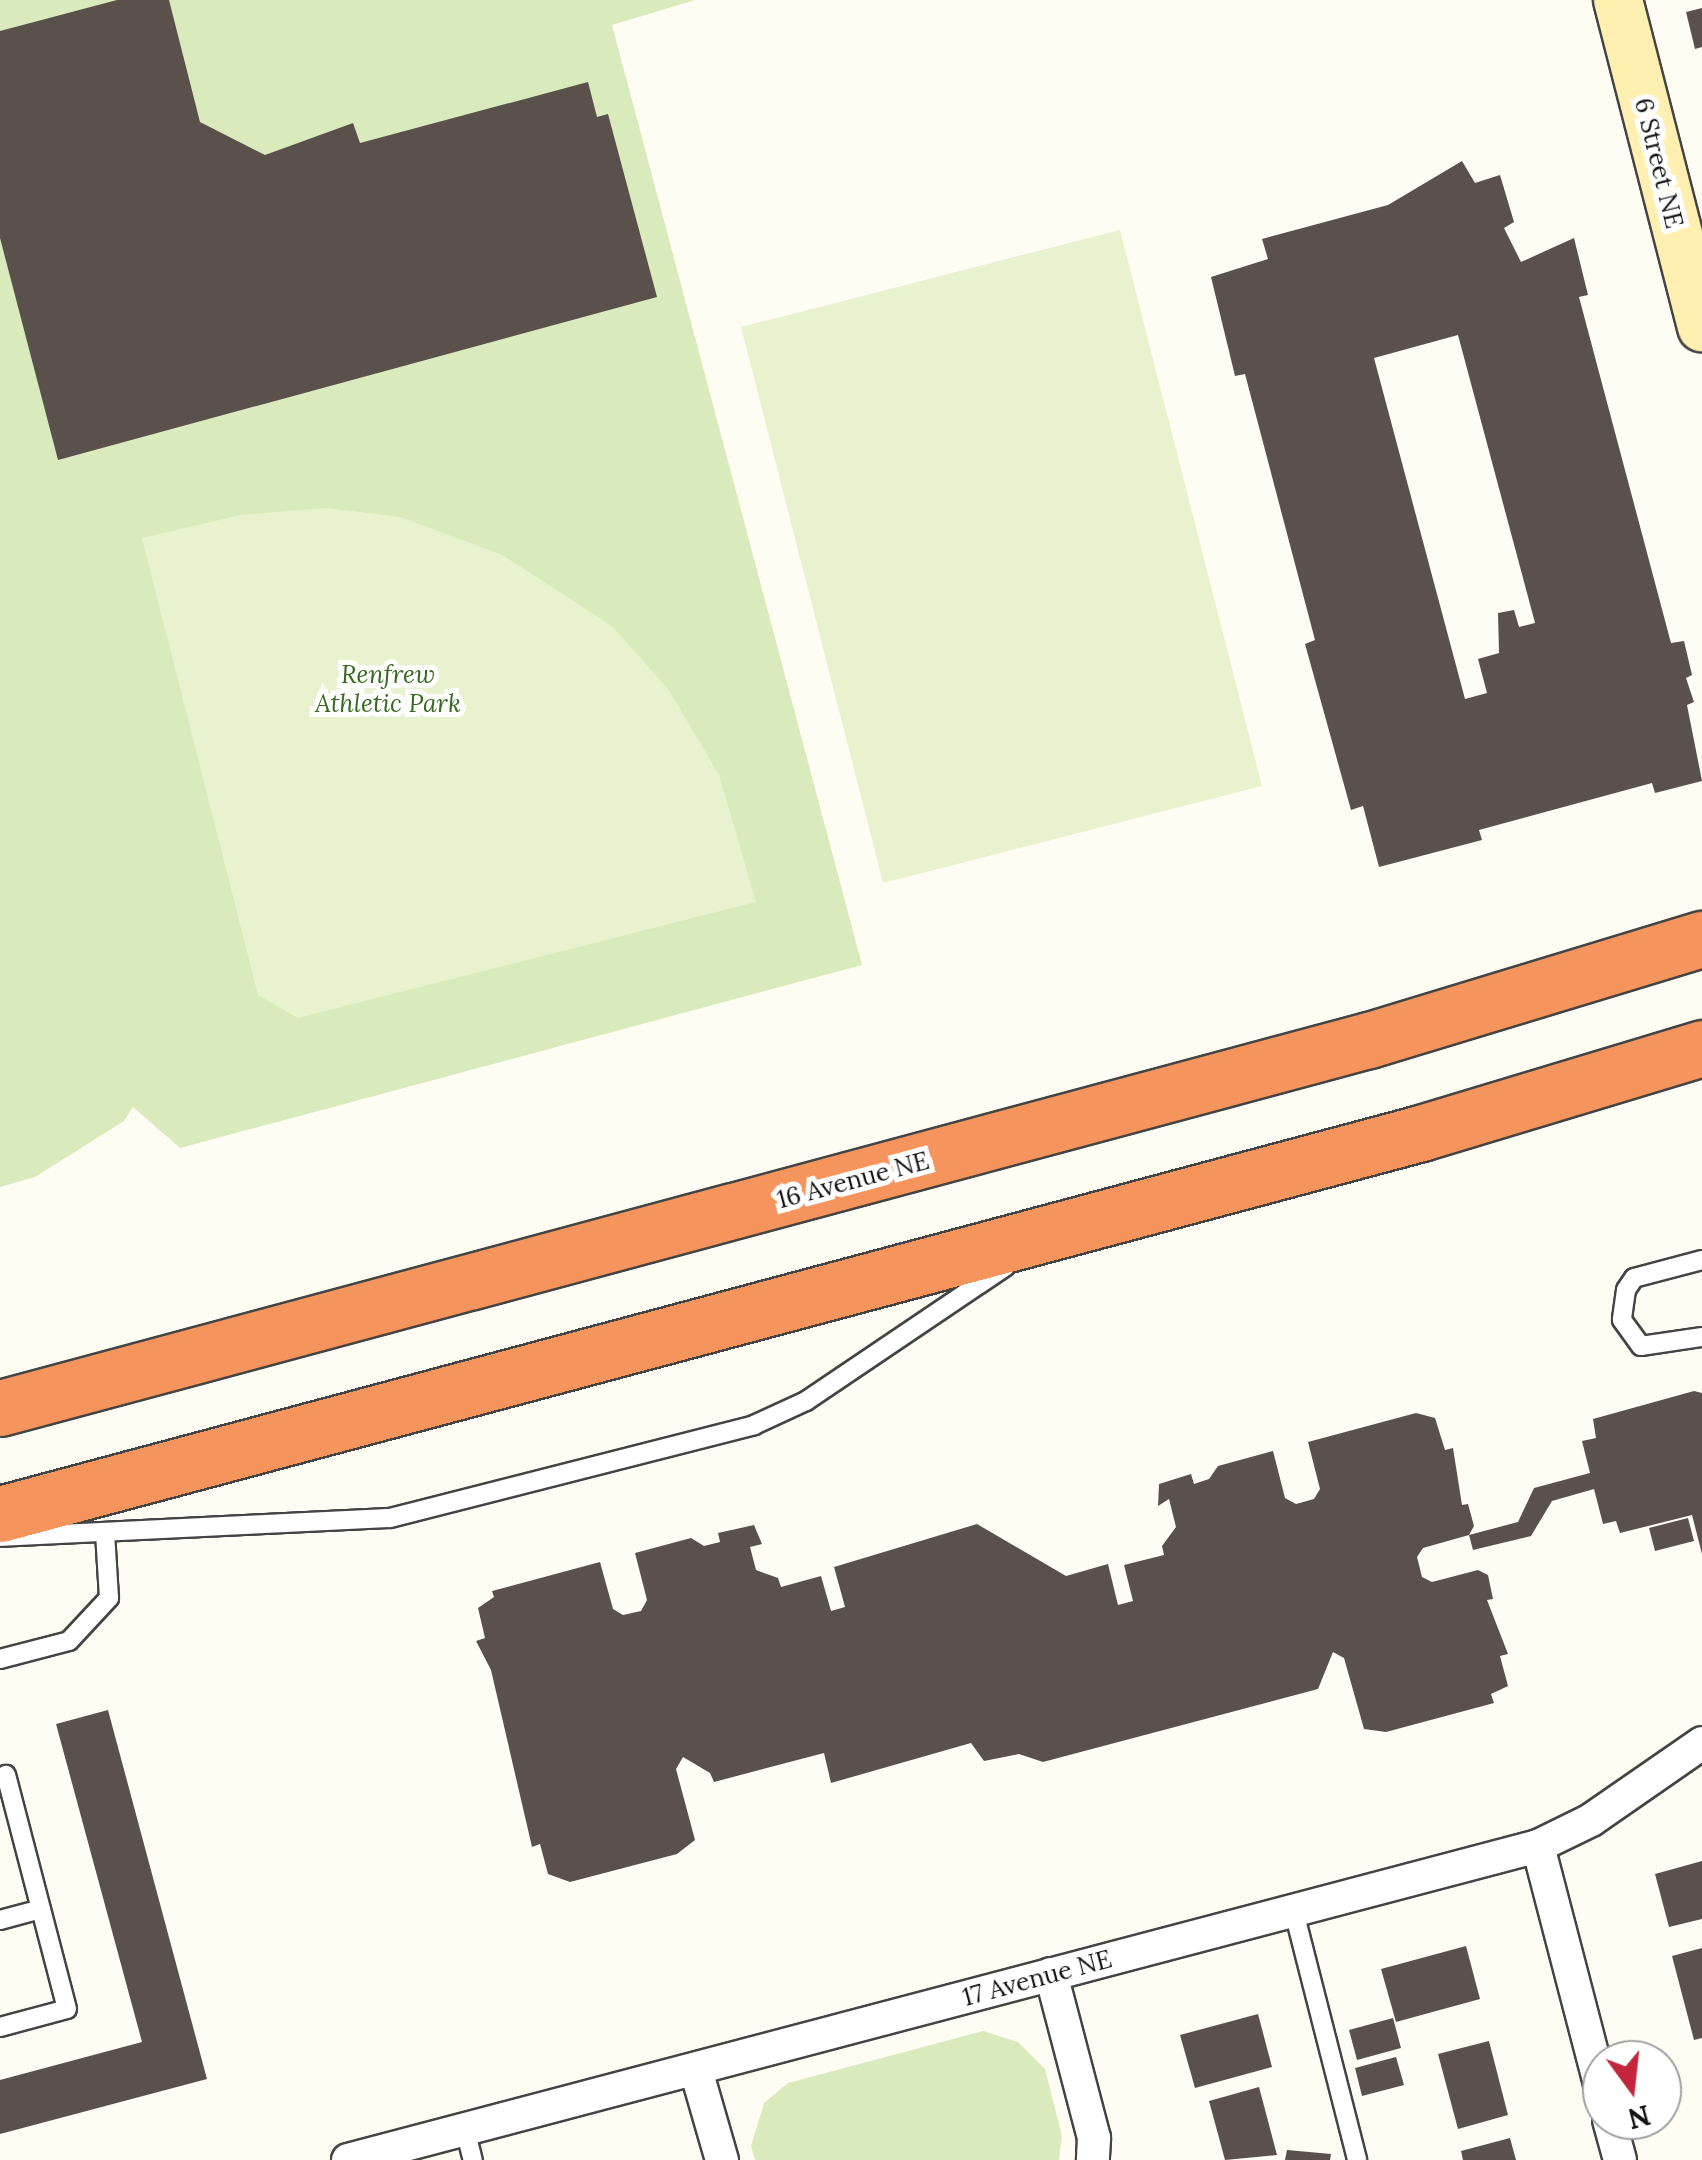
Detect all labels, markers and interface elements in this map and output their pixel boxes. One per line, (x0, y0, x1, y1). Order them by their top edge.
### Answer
street label: 6 Street NE (1628, 95, 1690, 231)
park label: Renfrew Athletic Park (315, 660, 461, 719)
street label: 16 Avenue NE (774, 1145, 932, 1215)
street label: 17 Avenue NE (959, 1944, 1115, 2012)
north arrow (1582, 2040, 1682, 2140)
text: N (1624, 2097, 1654, 2137)

